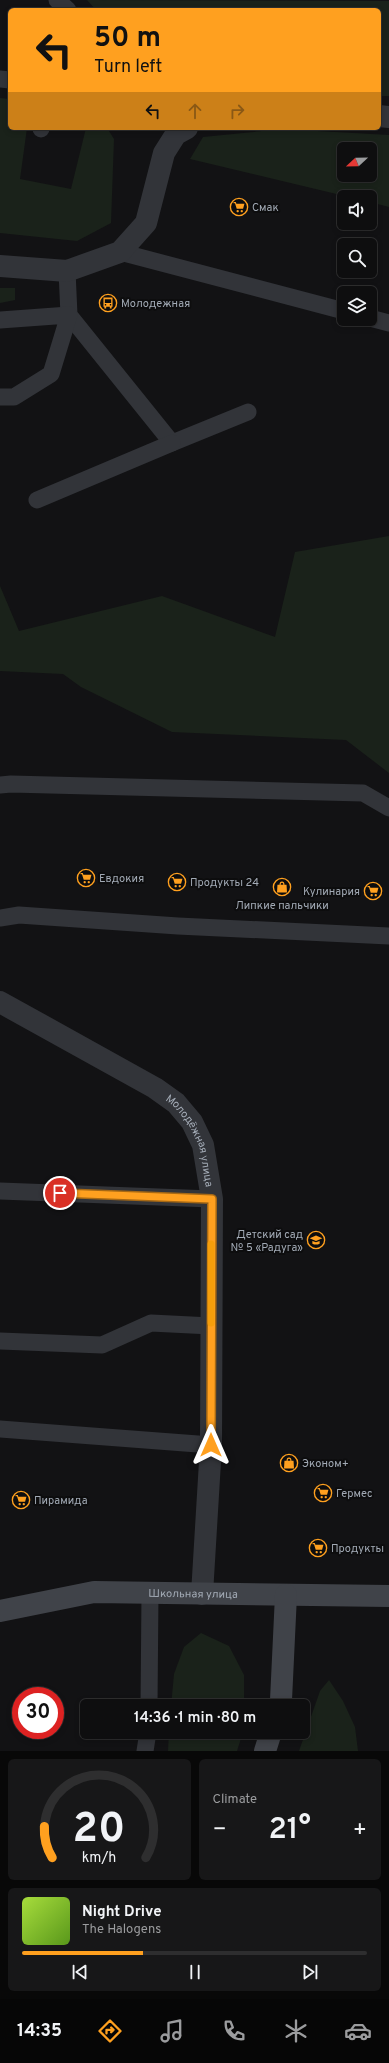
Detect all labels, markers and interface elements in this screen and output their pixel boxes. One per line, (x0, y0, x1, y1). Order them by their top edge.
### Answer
text: 50 m (94, 21, 161, 57)
icon: left (28, 24, 80, 76)
text: Turn left (94, 56, 162, 79)
icon: left (142, 100, 164, 122)
icon: ahead (184, 100, 206, 122)
icon: right (226, 100, 248, 122)
north arrow (337, 142, 377, 182)
map controls (337, 142, 377, 326)
button: sound (337, 190, 377, 230)
supermarket icon: Смак (229, 197, 249, 217)
place label: Смак (252, 201, 279, 215)
button: search (337, 238, 377, 278)
button: layers (337, 286, 377, 326)
bus stop icon: Молодежная (98, 293, 118, 313)
place label: Молодежная (121, 297, 190, 311)
supermarket icon: Евдокия (76, 868, 96, 888)
place label: Евдокия (99, 872, 144, 886)
supermarket icon: Продукты 24 (167, 872, 187, 892)
place label: Продукты 24 (190, 876, 259, 890)
shop icon: Липкие пальчики (272, 877, 292, 897)
supermarket icon: Кулинария (363, 881, 383, 901)
place label: Кулинария (303, 885, 360, 899)
place label: Липкие пальчики (235, 899, 329, 913)
street label: Молодёжная улица (163, 1092, 216, 1188)
pin (43, 1176, 77, 1210)
icon: arrive (49, 1182, 71, 1204)
place label: Детский сад № 5 «Радуга» (231, 1228, 303, 1255)
school or university icon: Детский сад № 5 «Радуга» (306, 1230, 326, 1250)
position arrow (190, 1424, 232, 1466)
shop icon: Эконом+ (279, 1453, 299, 1473)
place label: Эконом+ (302, 1457, 349, 1471)
supermarket icon: Гермес (313, 1483, 333, 1503)
place label: Гермес (336, 1487, 373, 1501)
supermarket icon: Пирамида (11, 1490, 31, 1510)
place label: Пирамида (34, 1494, 88, 1508)
supermarket icon: Продукты (308, 1538, 328, 1558)
place label: Продукты (331, 1542, 384, 1556)
street label: Школьная улица (148, 1587, 238, 1602)
speed limit sign: 30 (12, 1687, 64, 1739)
text: 14:36 · 1 min · 80 m (134, 1709, 256, 1728)
text: Climate (213, 1792, 257, 1808)
text: 20 (73, 1803, 126, 1856)
text: 21° (269, 1812, 311, 1849)
text: − (213, 1817, 227, 1844)
text: + (353, 1817, 367, 1844)
text: km/h (82, 1848, 117, 1866)
text: Night Drive (82, 1903, 162, 1922)
text: The Halogens (82, 1922, 161, 1938)
icon: previous (69, 1961, 91, 1983)
icon: pause (184, 1961, 206, 1983)
icon: next (299, 1961, 321, 1983)
icon: directions (96, 2017, 124, 2045)
icon: music (158, 2017, 186, 2045)
icon: phone (220, 2017, 248, 2045)
icon: climate (282, 2017, 310, 2045)
icon: car (344, 2017, 372, 2045)
text: 14:35 (17, 2020, 62, 2043)

